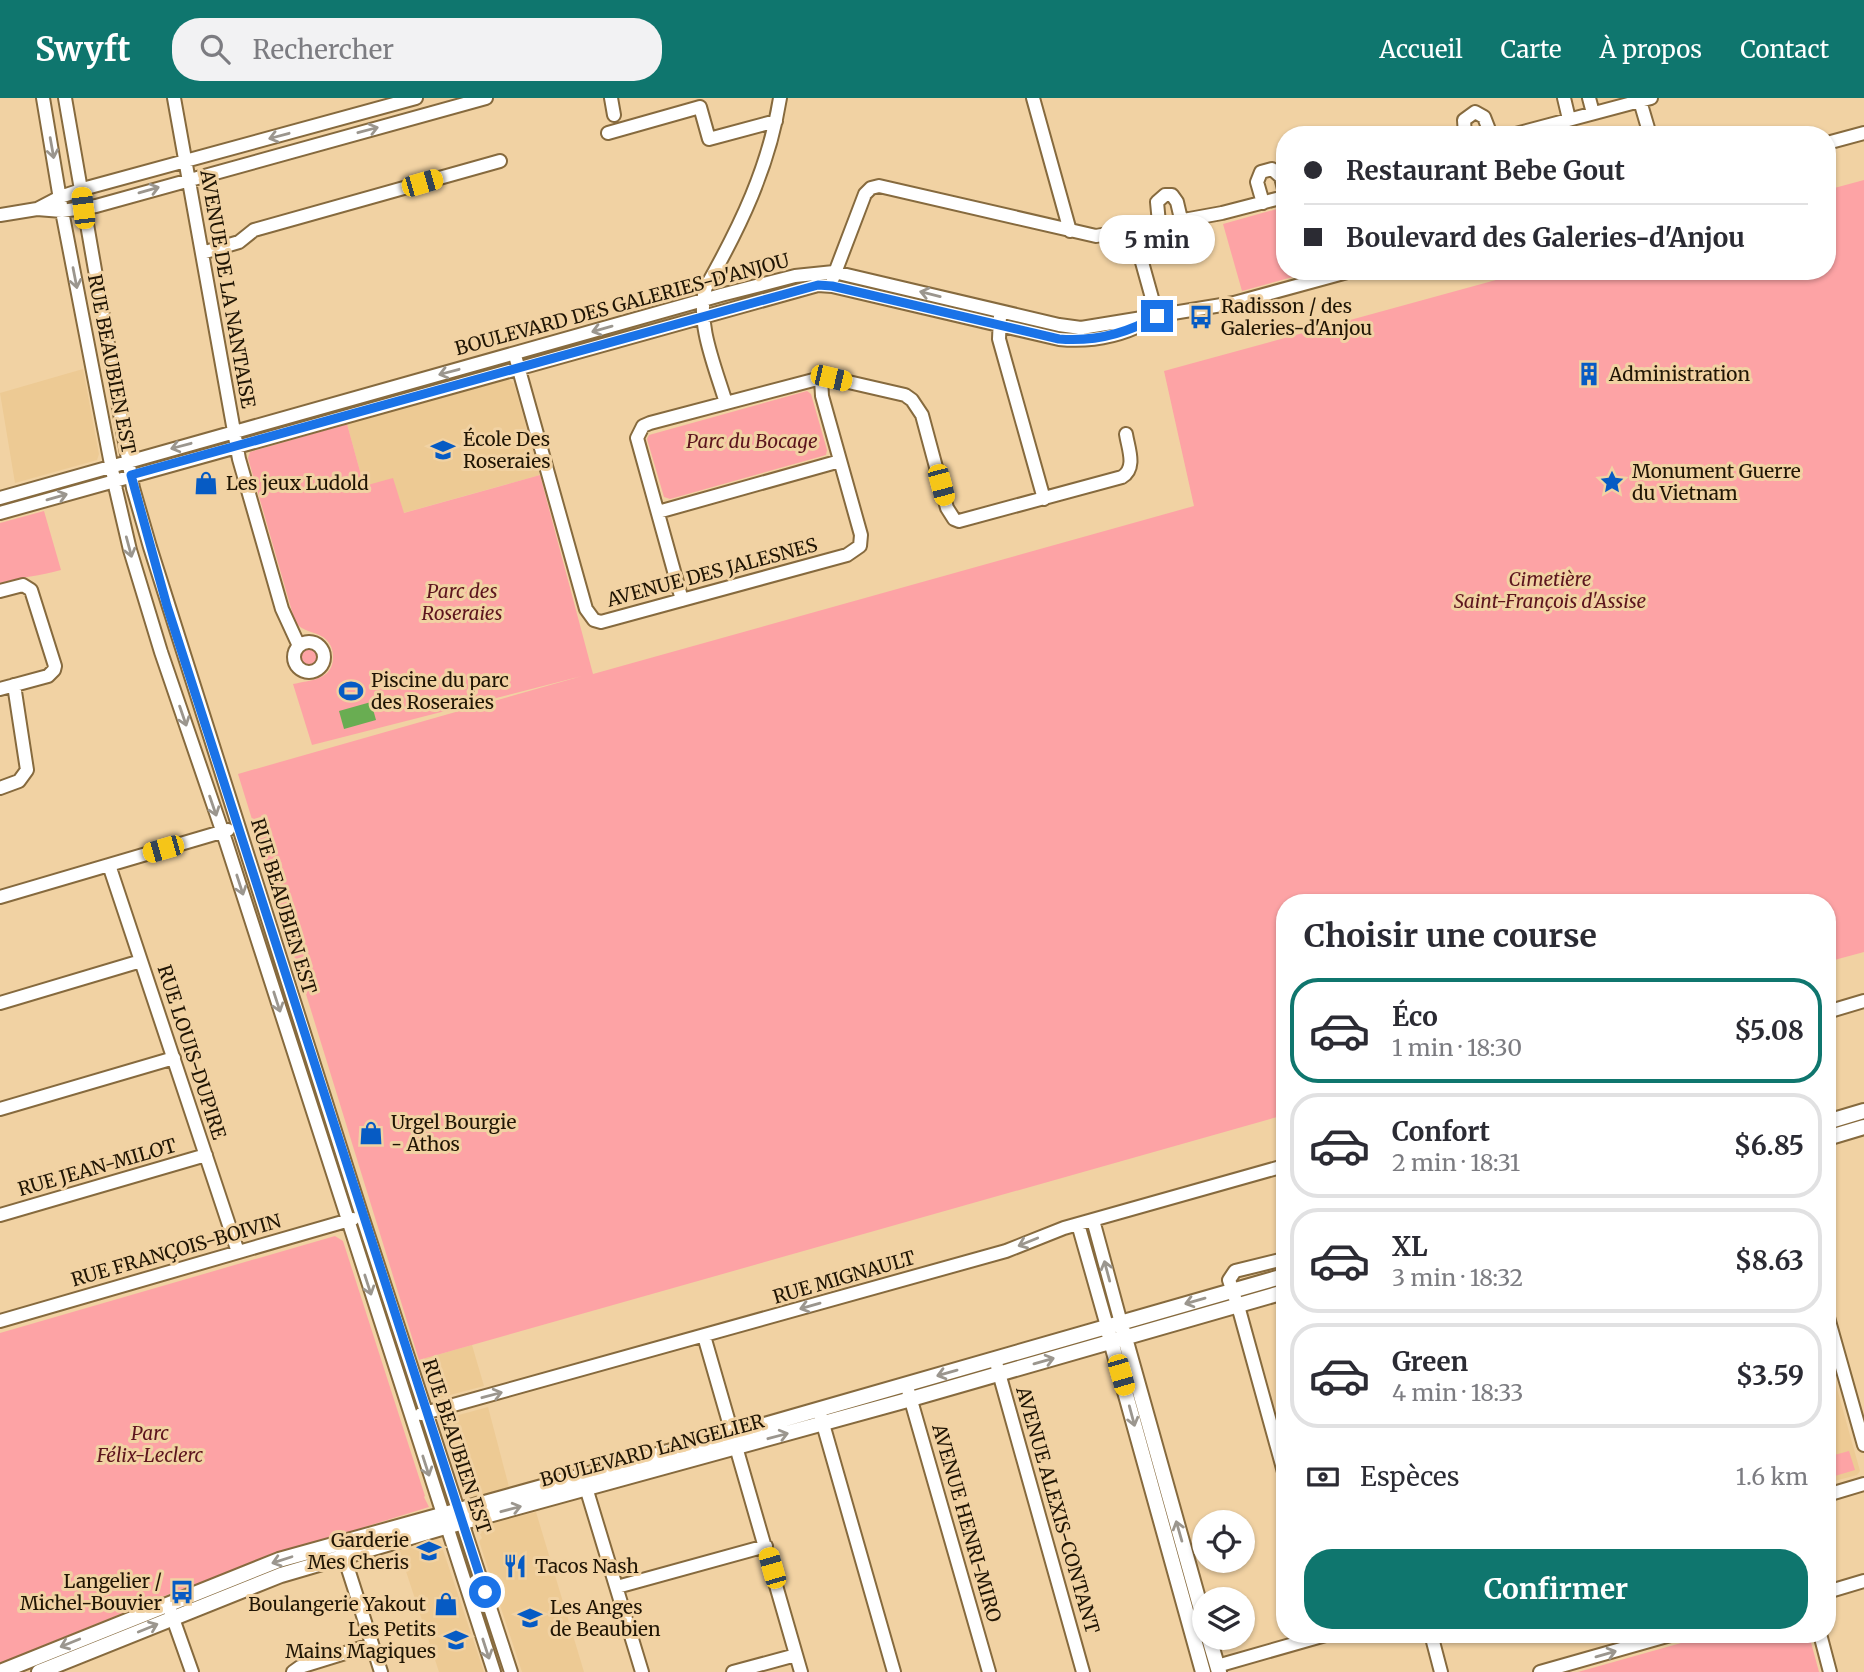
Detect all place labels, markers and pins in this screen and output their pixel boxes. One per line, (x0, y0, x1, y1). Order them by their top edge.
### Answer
place label: Radisson / des Galeries-d'Anjou (1221, 294, 1372, 340)
bus stop icon: Radisson / des Galeries-d'Anjou (1187, 303, 1215, 331)
building icon: Administration (1575, 360, 1603, 388)
place label: Administration (1608, 362, 1750, 386)
place label: École Des Roseraies (463, 427, 551, 473)
school or university icon: École Des Roseraies (429, 436, 457, 464)
place label: Monument Guerre du Vietnam (1632, 459, 1801, 505)
place icon: Monument Guerre du Vietnam (1598, 468, 1626, 496)
shop icon: Les jeux Ludold (192, 469, 220, 497)
place label: Les jeux Ludold (226, 471, 369, 495)
place label: Piscine du parc des Roseraies (371, 668, 509, 714)
sports icon: Piscine du parc des Roseraies (337, 677, 365, 705)
place label: Urgel Bourgie - Athos (391, 1110, 516, 1156)
shop icon: Urgel Bourgie - Athos (357, 1119, 385, 1147)
place label: Garderie Mes Cheris (308, 1528, 409, 1574)
school or university icon: Garderie Mes Cheris (415, 1537, 443, 1565)
restaurant icon: Tacos Nash (501, 1552, 529, 1580)
place label: Tacos Nash (535, 1554, 639, 1578)
place label: Langelier / Michel-Bouvier (20, 1569, 162, 1615)
bus stop icon: Langelier / Michel-Bouvier (168, 1578, 196, 1606)
shop icon: Boulangerie Yakout (432, 1590, 460, 1618)
place label: Boulangerie Yakout (248, 1592, 427, 1616)
place label: Les Anges de Beaubien (550, 1595, 661, 1641)
school or university icon: Les Anges de Beaubien (516, 1604, 544, 1632)
place label: Les Petits Mains Magiques (285, 1617, 436, 1663)
school or university icon: Les Petits Mains Magiques (442, 1626, 470, 1654)

